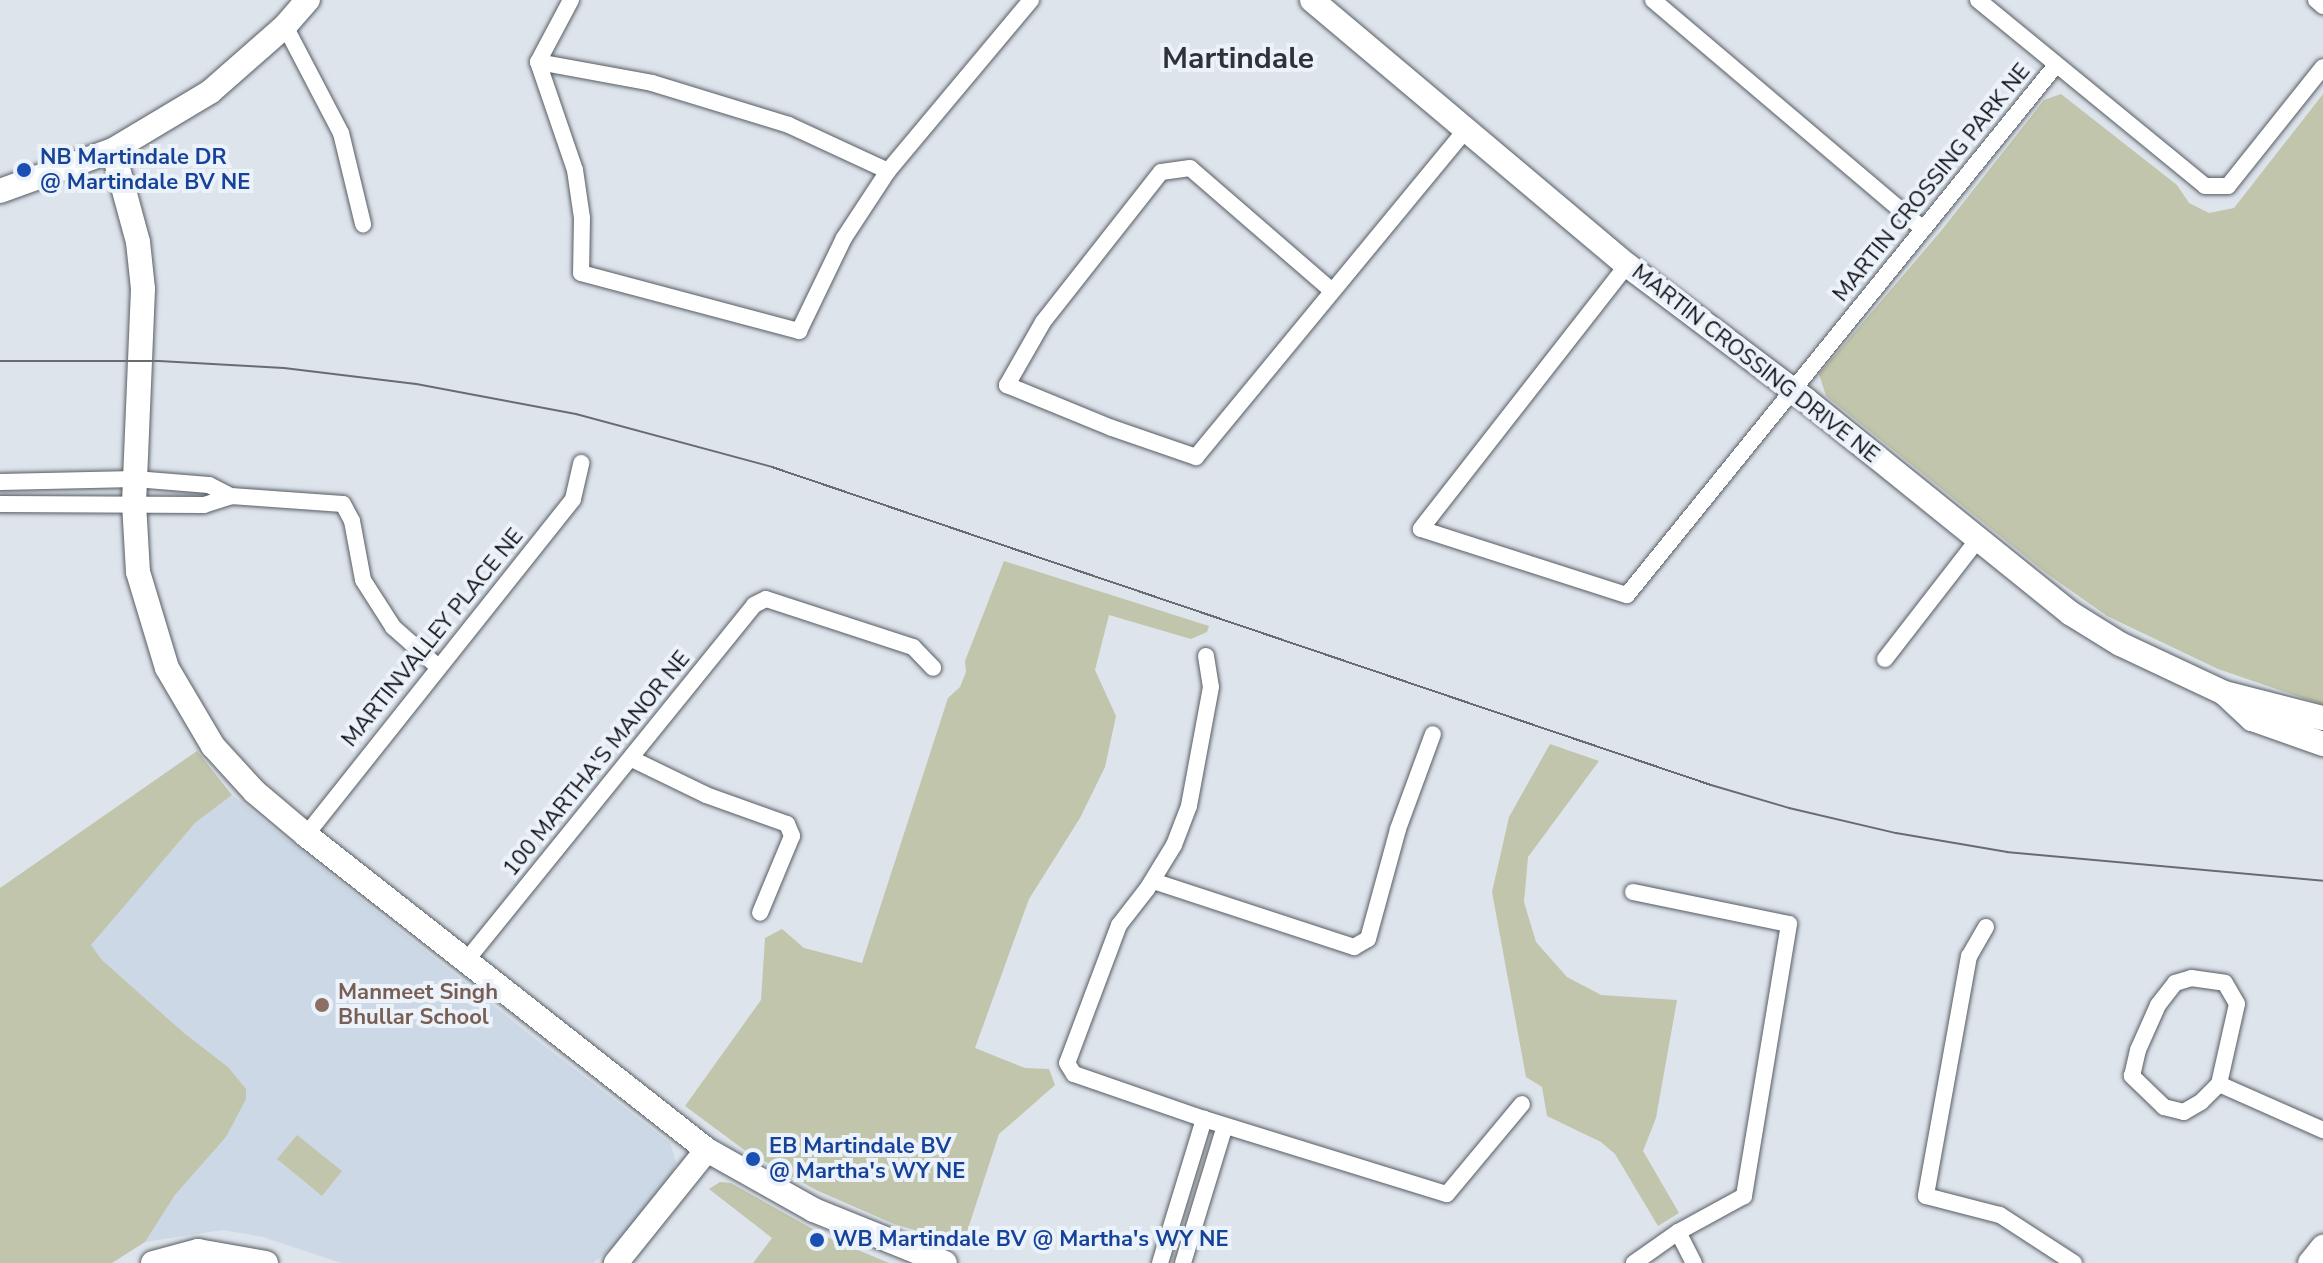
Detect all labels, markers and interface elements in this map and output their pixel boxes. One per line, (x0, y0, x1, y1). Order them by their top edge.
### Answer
district label: Martindale (1162, 41, 1314, 77)
street label: MARTIN CROSSING PARK NE (1828, 59, 2036, 307)
place label: NB Martindale DR @ Martindale BV NE (40, 144, 250, 196)
marker: NB Martindale DR @ Martindale BV NE (15, 161, 33, 179)
street label: MARTIN CROSSING DRIVE NE (1626, 259, 1884, 469)
street label: MARTINVALLEY PLACE NE (337, 524, 529, 752)
street label: 100 MARTHA'S MANOR NE (498, 646, 696, 882)
place label: Manmeet Singh Bhullar School (338, 979, 498, 1030)
marker: Manmeet Singh Bhullar School (313, 996, 331, 1014)
place label: EB Martindale BV @ Martha's WY NE (769, 1133, 965, 1184)
marker: EB Martindale BV @ Martha's WY NE (744, 1150, 762, 1168)
place label: WB Martindale BV @ Martha's WY NE (833, 1227, 1229, 1253)
marker: WB Martindale BV @ Martha's WY NE (808, 1231, 826, 1249)

